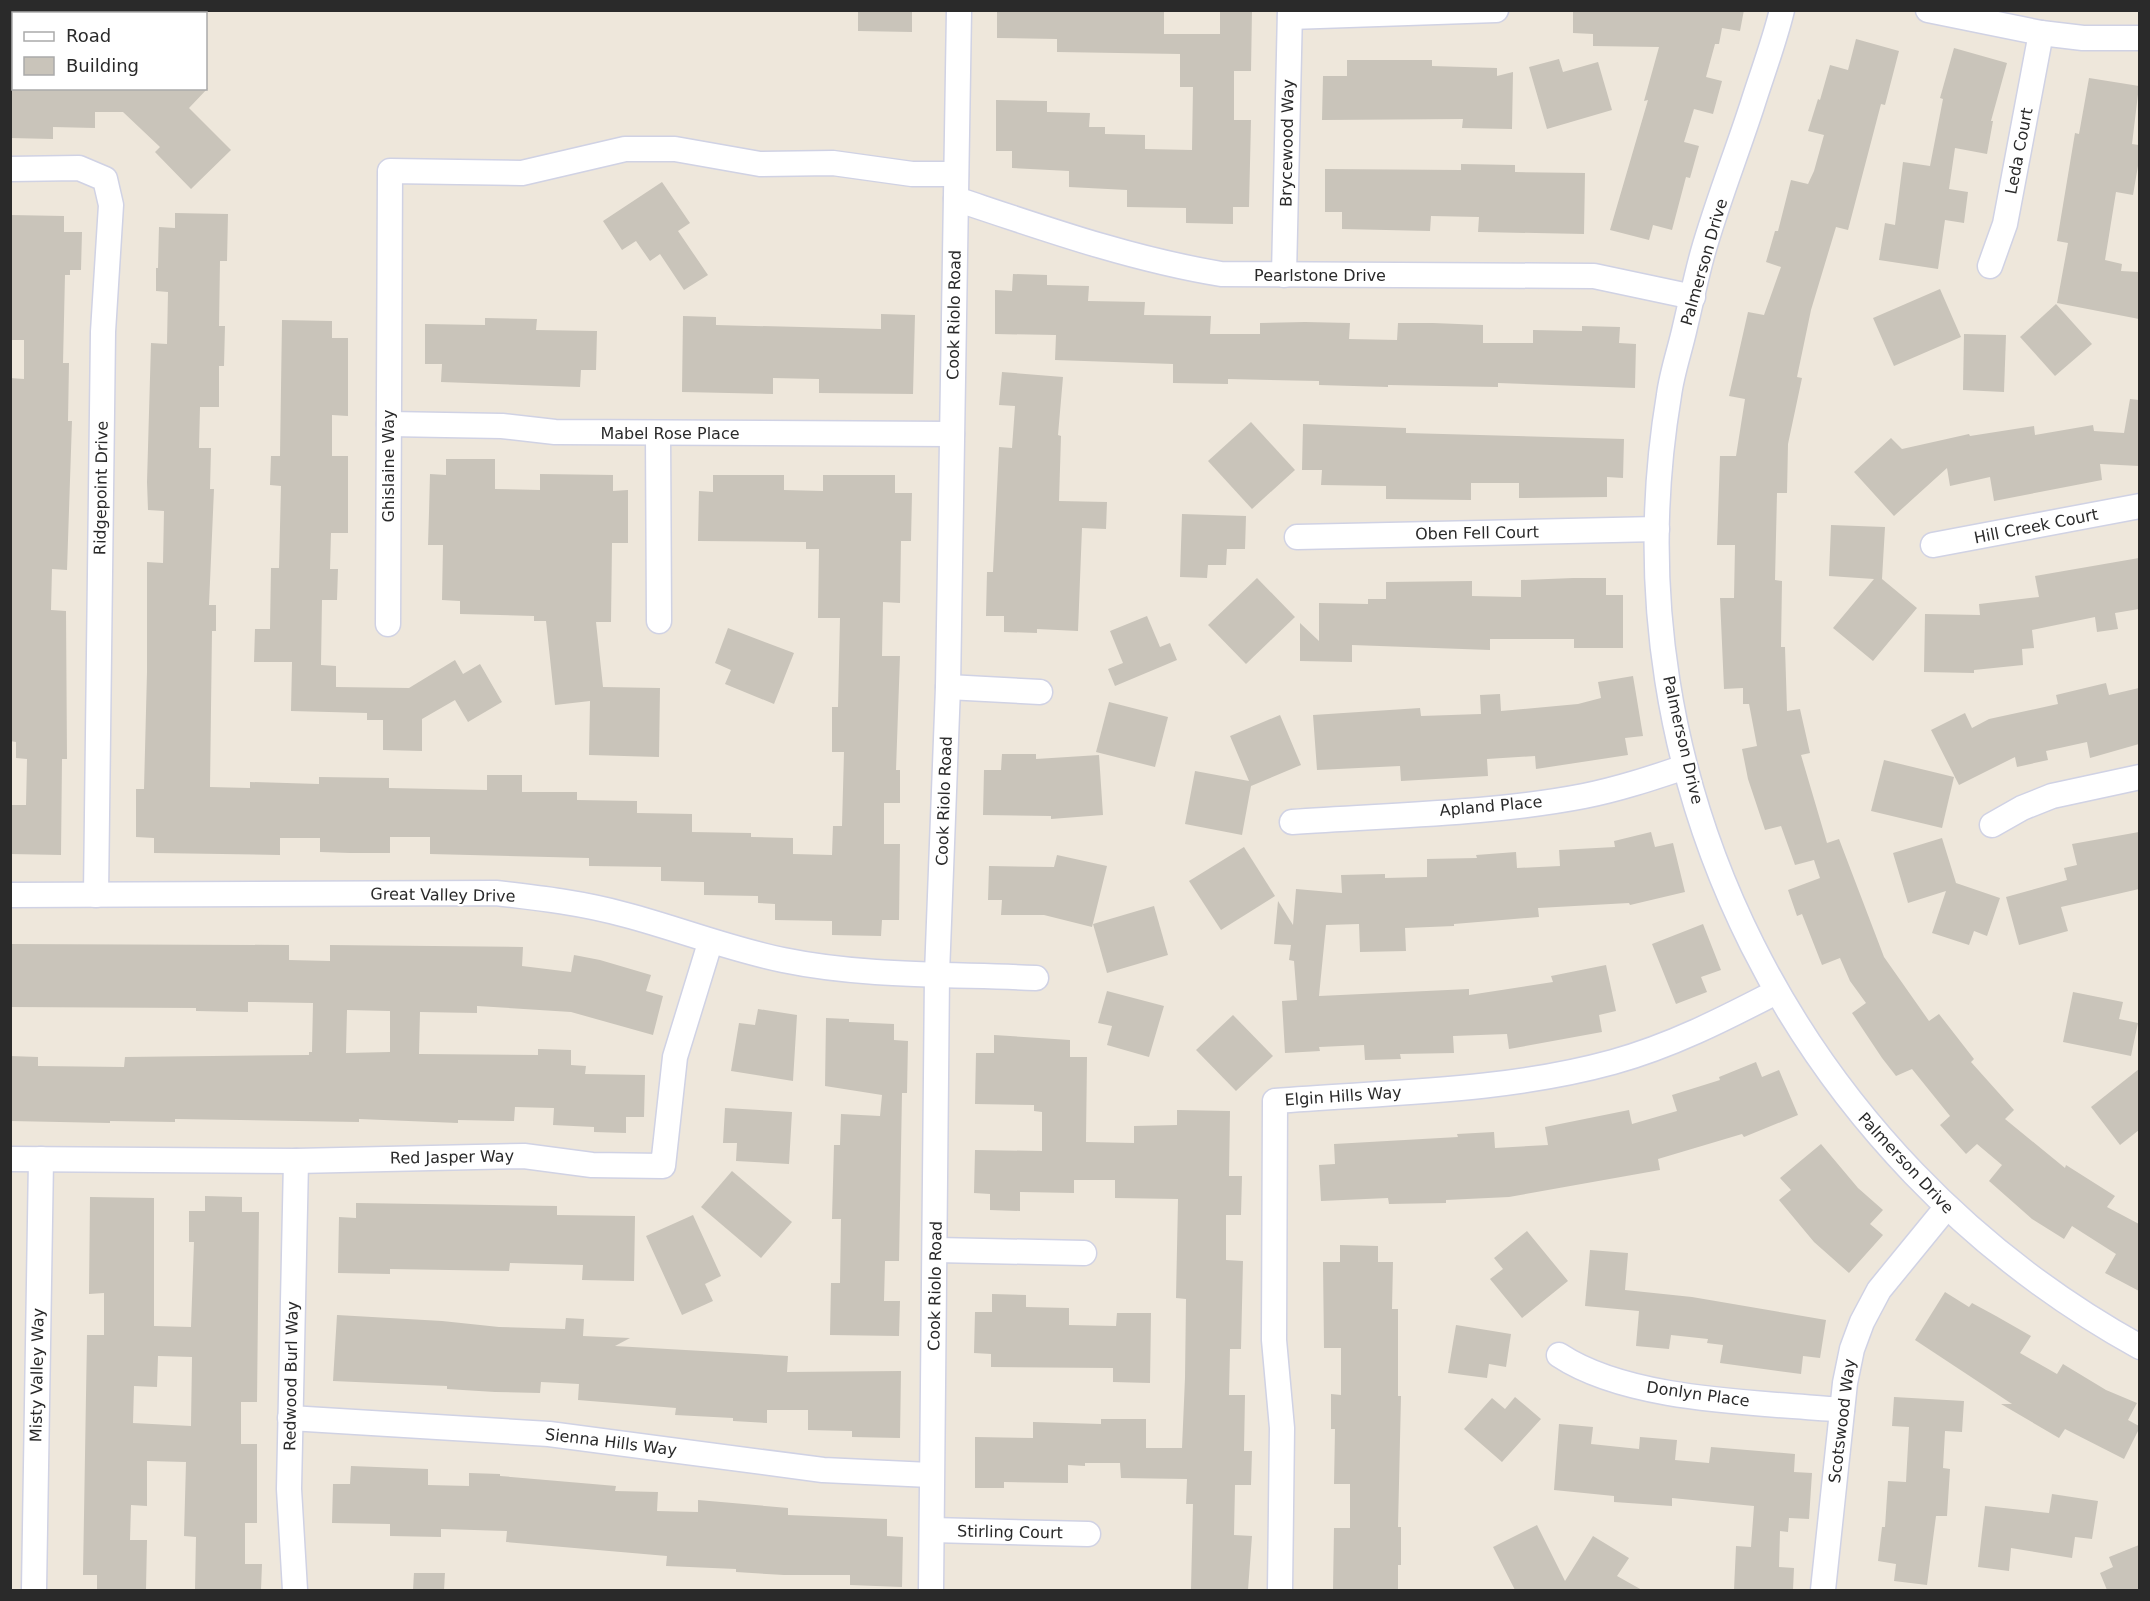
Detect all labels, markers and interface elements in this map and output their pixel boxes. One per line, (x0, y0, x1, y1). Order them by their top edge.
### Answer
legend (12, 12, 207, 90)
text: Road (66, 25, 111, 46)
text: Building (66, 55, 139, 76)
street label: Brycewood Way (1276, 79, 1298, 207)
street label: Leda Court (2001, 106, 2037, 196)
street label: Palmerson Drive (1677, 196, 1731, 328)
street label: Cook Riolo Road (943, 250, 965, 380)
street label: Pearlstone Drive (1254, 266, 1386, 285)
street label: Ghislaine Way (379, 409, 398, 523)
street label: Ridgepoint Drive (90, 421, 112, 555)
street label: Mabel Rose Place (600, 424, 740, 443)
street label: Hill Creek Court (1972, 505, 2100, 547)
street label: Oben Fell Court (1415, 522, 1539, 544)
street label: Palmerson Drive (1659, 674, 1707, 806)
street label: Cook Riolo Road (932, 736, 956, 866)
street label: Apland Place (1439, 792, 1543, 820)
street label: Great Valley Drive (370, 884, 516, 906)
street label: Elgin Hills Way (1284, 1082, 1402, 1110)
street label: Palmerson Drive (1854, 1109, 1958, 1217)
street label: Red Jasper Way (390, 1146, 514, 1168)
street label: Cook Riolo Road (924, 1221, 946, 1351)
street label: Redwood Burl Way (280, 1301, 302, 1451)
street label: Misty Valley Way (26, 1308, 48, 1442)
street label: Scotswood Way (1825, 1358, 1859, 1484)
street label: Donlyn Place (1645, 1377, 1751, 1411)
street label: Sienna Hills Way (544, 1424, 678, 1460)
street label: Stirling Court (957, 1522, 1063, 1542)

